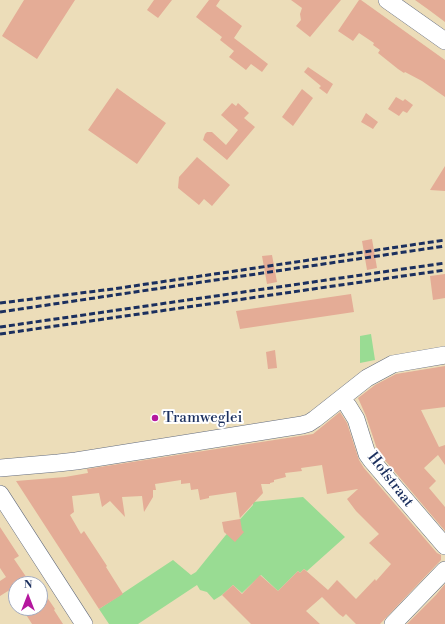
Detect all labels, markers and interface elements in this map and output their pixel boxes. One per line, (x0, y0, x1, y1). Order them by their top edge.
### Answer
place label: Tramweglei (163, 409, 243, 427)
marker: Tramweglei (150, 413, 160, 423)
street label: Hofstraat (363, 449, 417, 511)
north arrow (8, 576, 48, 616)
text: N (24, 578, 32, 592)

